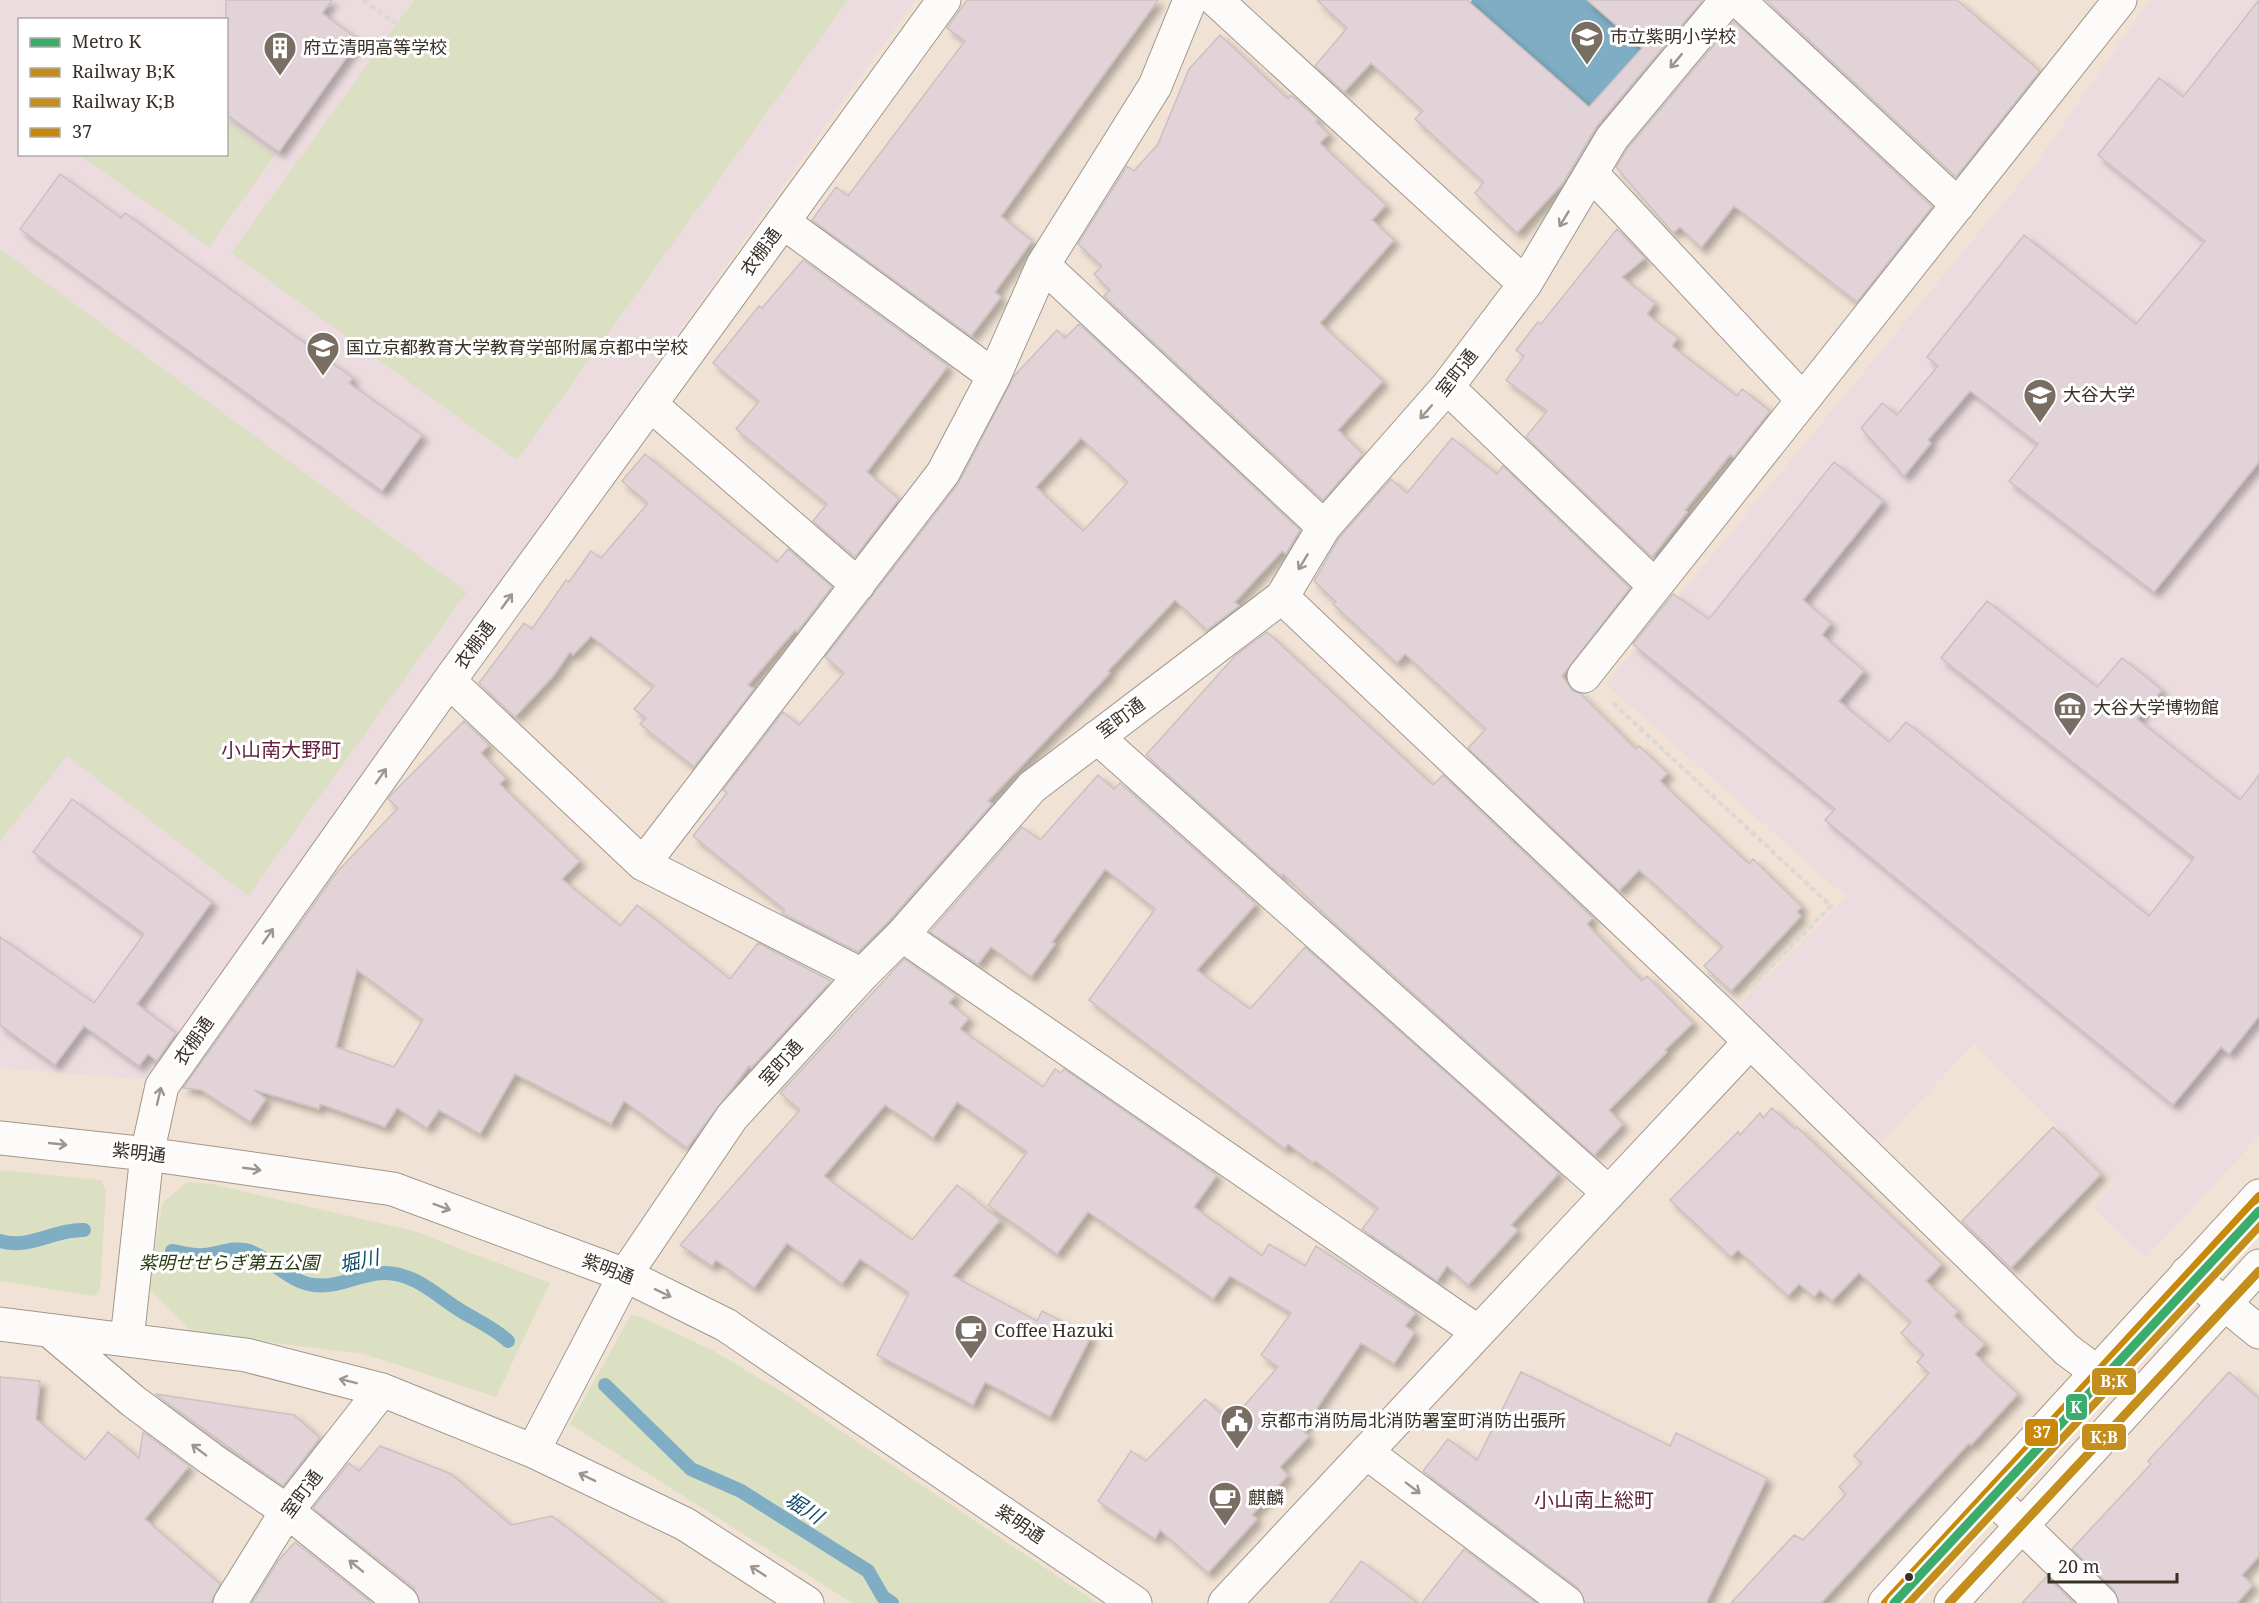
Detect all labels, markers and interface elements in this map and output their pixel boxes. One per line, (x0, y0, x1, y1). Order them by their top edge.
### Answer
legend (18, 18, 228, 156)
school or university icon: 市立紫明小学校 (1569, 19, 1605, 66)
place label: 市立紫明小学校 (1610, 24, 1736, 48)
text: Metro K (72, 29, 141, 53)
building icon: 府立清明高等学校 (262, 30, 298, 77)
place label: 府立清明高等学校 (303, 35, 447, 59)
one-way arrow (1670, 53, 1683, 69)
text: Railway B;K (72, 59, 175, 83)
text: Railway K;B (72, 89, 175, 113)
text: 37 (72, 119, 92, 143)
one-way arrow (1557, 211, 1569, 228)
street label: 衣棚通 (735, 223, 786, 280)
school or university icon: 国立京都教育大学教育学部附属京都中学校 (305, 330, 341, 377)
place label: 国立京都教育大学教育学部附属京都中学校 (346, 335, 688, 359)
street label: 室町通 (1430, 344, 1482, 401)
school or university icon: 大谷大学 (2022, 377, 2058, 424)
place label: 大谷大学 (2063, 382, 2135, 406)
one-way arrow (1419, 404, 1433, 419)
one-way arrow (1297, 553, 1309, 570)
one-way arrow (501, 593, 513, 609)
street label: 衣棚通 (449, 616, 500, 673)
museum icon: 大谷大学博物館 (2052, 690, 2088, 737)
street label: 室町通 (1092, 691, 1149, 743)
place label: 大谷大学博物館 (2093, 695, 2219, 719)
district label: 小山南大野町 (221, 736, 341, 763)
one-way arrow (375, 769, 387, 785)
one-way arrow (262, 928, 274, 944)
street label: 衣棚通 (168, 1011, 218, 1069)
street label: 室町通 (753, 1034, 807, 1090)
one-way arrow (154, 1087, 166, 1106)
street label: 紫明通 (111, 1137, 167, 1167)
one-way arrow (48, 1139, 68, 1150)
one-way arrow (241, 1163, 261, 1174)
one-way arrow (432, 1203, 451, 1214)
water label: 堀川 (337, 1243, 383, 1278)
street label: 紫明通 (579, 1247, 638, 1289)
park label: 紫明せせらぎ第五公園 (139, 1250, 322, 1274)
one-way arrow (653, 1288, 671, 1300)
cafe icon: Coffee Hazuki (953, 1313, 989, 1360)
place label: Coffee Hazuki (994, 1318, 1114, 1342)
line badge: B;K (2091, 1367, 2137, 1396)
text: B;K (2100, 1370, 2128, 1392)
one-way arrow (339, 1375, 358, 1386)
line badge: K (2065, 1393, 2088, 1421)
text: K (2070, 1396, 2082, 1418)
public building icon: 京都市消防局北消防署室町消防出張所 (1219, 1403, 1255, 1450)
place label: 京都市消防局北消防署室町消防出張所 (1260, 1408, 1566, 1432)
line badge: 37 (2024, 1418, 2059, 1447)
text: 37 (2033, 1421, 2051, 1443)
line badge: K;B (2081, 1423, 2127, 1451)
text: K;B (2090, 1426, 2118, 1448)
one-way arrow (192, 1444, 208, 1457)
street label: 室町通 (275, 1465, 327, 1522)
one-way arrow (579, 1471, 597, 1482)
cafe icon: 麒麟 (1207, 1480, 1243, 1527)
one-way arrow (1404, 1481, 1420, 1494)
place label: 麒麟 (1248, 1485, 1284, 1509)
water label: 堀川 (780, 1486, 830, 1531)
district label: 小山南上総町 (1534, 1486, 1654, 1513)
street label: 紫明通 (991, 1498, 1050, 1548)
scale bar (2049, 1546, 2176, 1584)
text: 20 m (2058, 1554, 2100, 1578)
one-way arrow (348, 1560, 364, 1573)
one-way arrow (750, 1565, 766, 1577)
unlabelled marker (1903, 1571, 1915, 1583)

